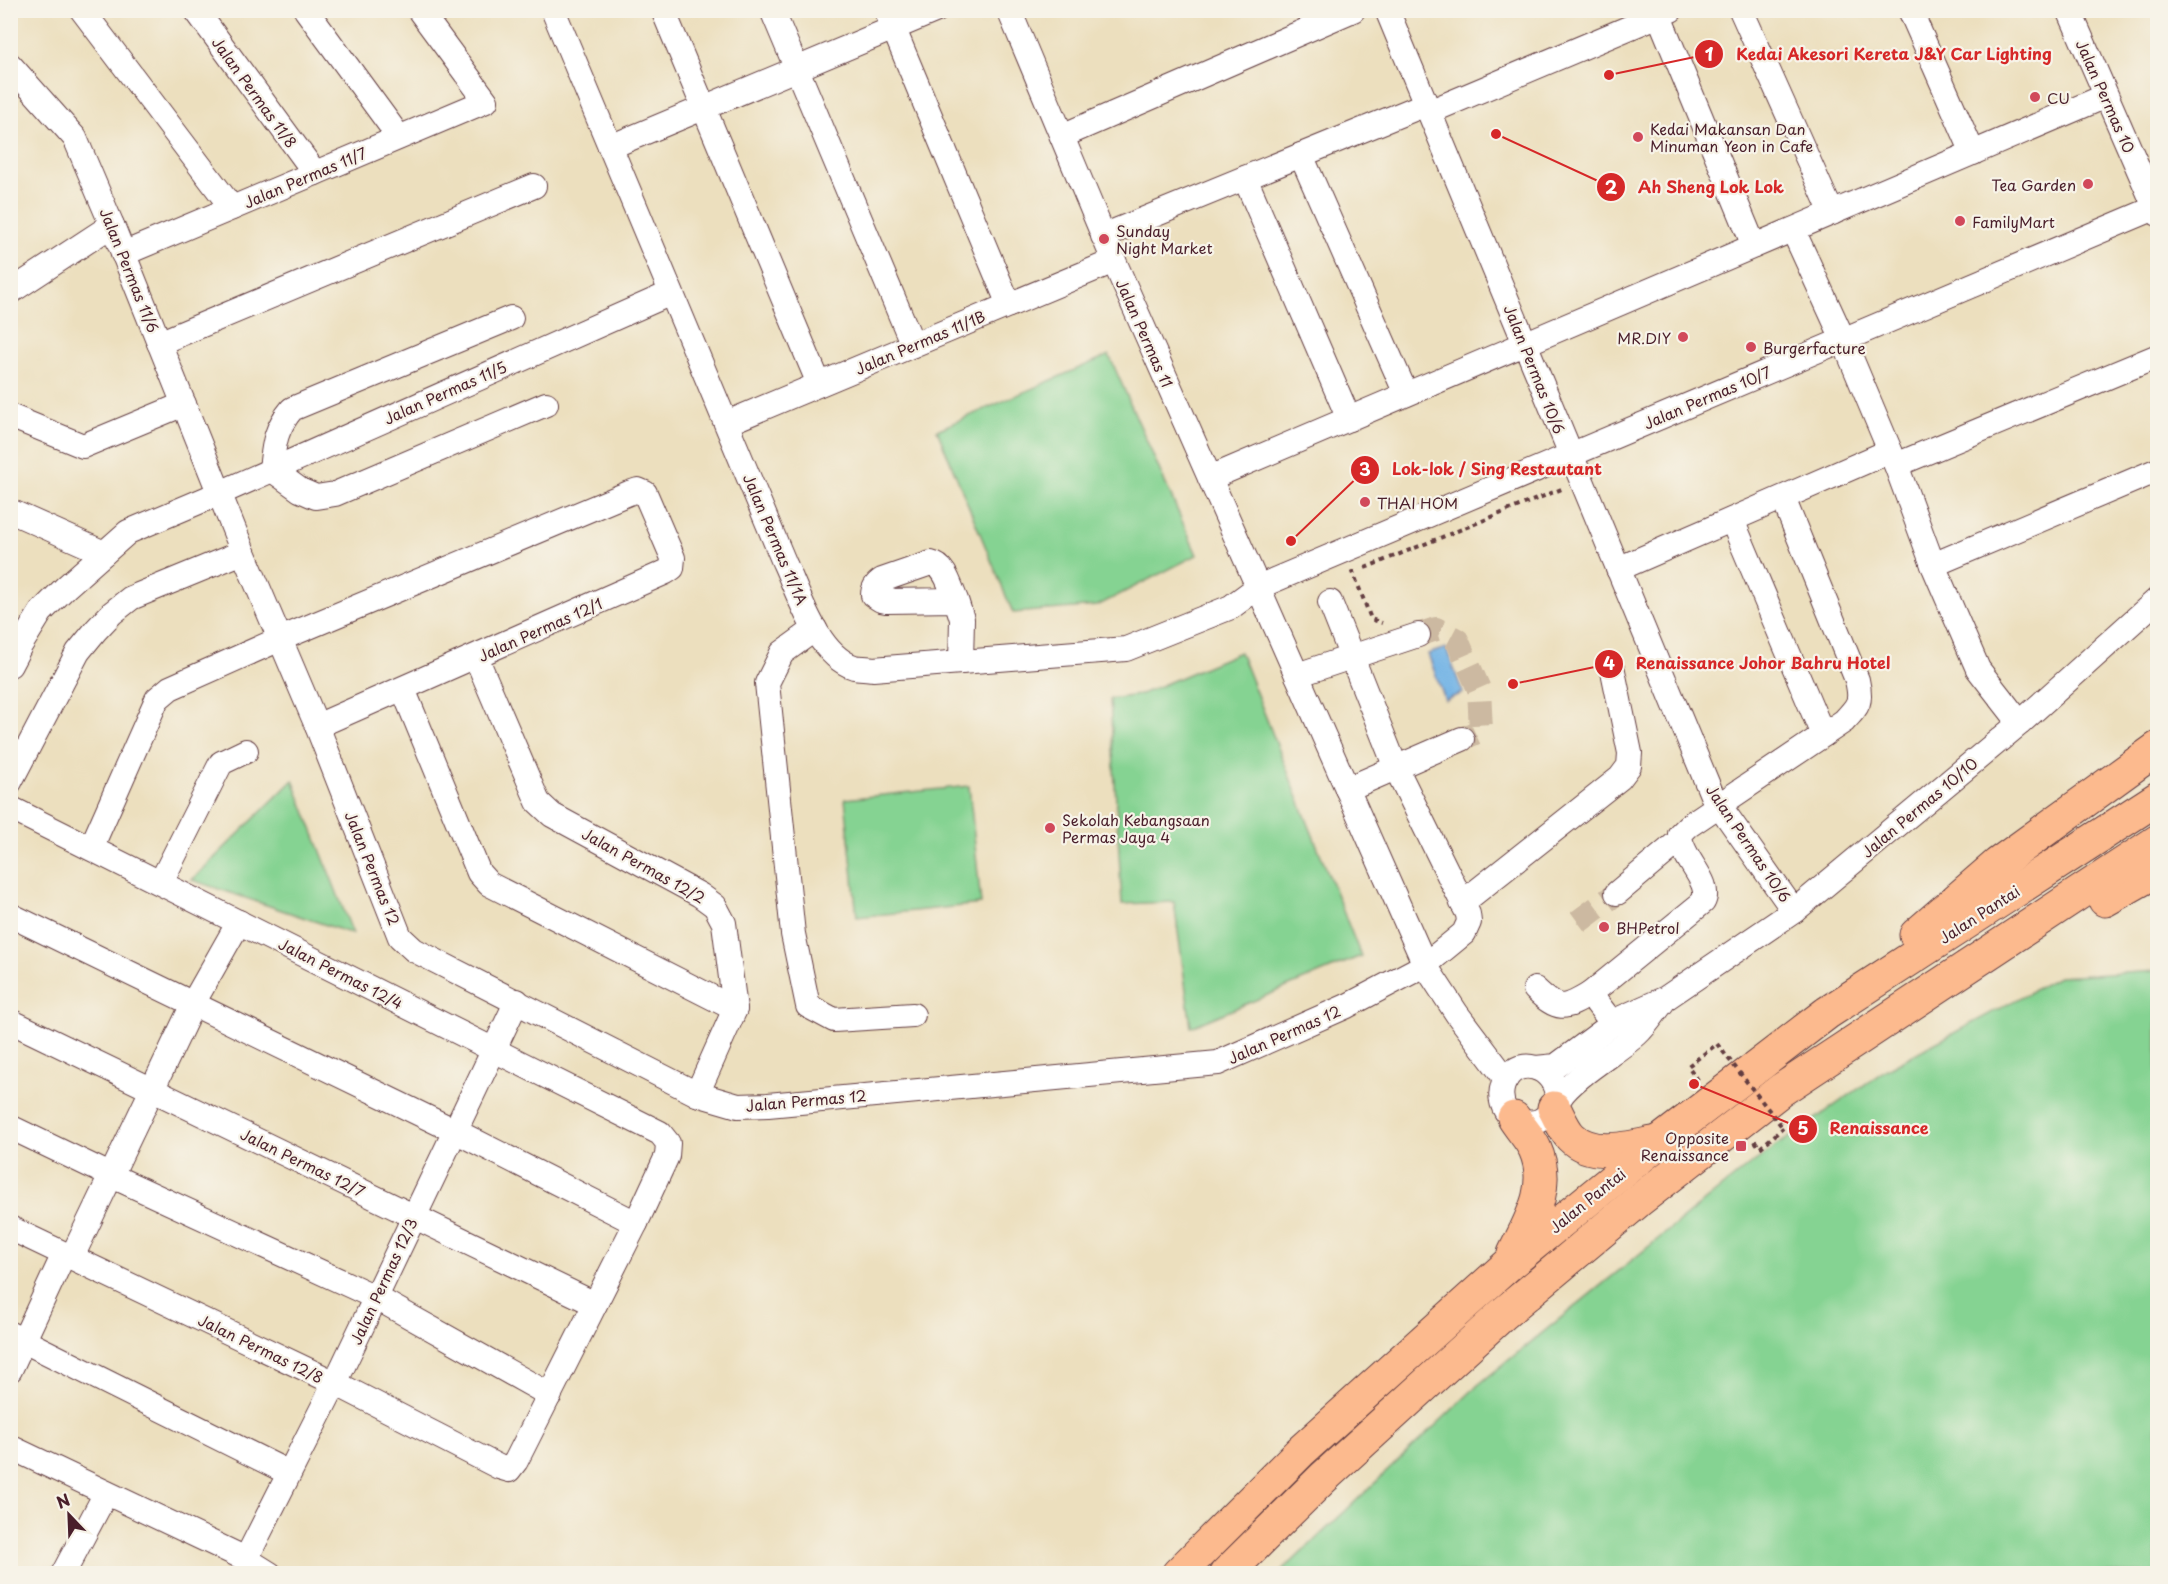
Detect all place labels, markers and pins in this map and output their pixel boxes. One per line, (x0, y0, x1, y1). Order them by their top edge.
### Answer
callout: Kedai Akesori Kereta J&Y Car Lighting (1694, 37, 2063, 71)
place label: CU (2047, 86, 2070, 109)
marker: CU (2028, 90, 2042, 104)
place label: Kedai Makansan Dan Minuman Yeon in Cafe (1650, 117, 1813, 157)
marker: Kedai Makansan Dan Minuman Yeon in Cafe (1631, 130, 1645, 144)
callout: Ah Sheng Lok Lok (1596, 170, 1796, 204)
place label: Tea Garden (1991, 173, 2076, 196)
marker: Tea Garden (2081, 177, 2095, 191)
place label: FamilyMart (1972, 210, 2055, 233)
marker: FamilyMart (1953, 214, 1967, 228)
place label: Sunday Night Market (1116, 219, 1213, 259)
marker: Sunday Night Market (1097, 232, 1111, 246)
place label: MR.DIY (1617, 326, 1671, 349)
marker: MR.DIY (1676, 330, 1690, 344)
place label: Burgerfacture (1763, 336, 1866, 359)
marker: Burgerfacture (1744, 340, 1758, 354)
callout: Lok-lok / Sing Restautant (1350, 453, 1615, 487)
place label: THAI HOM (1377, 491, 1458, 514)
marker: THAI HOM (1358, 495, 1372, 509)
callout: Renaissance Johor Bahru Hotel (1594, 647, 1902, 681)
place label: Sekolah Kebangsaan Permas Jaya 4 (1062, 808, 1210, 848)
marker: Sekolah Kebangsaan Permas Jaya 4 (1043, 821, 1057, 835)
place label: BHPetrol (1616, 916, 1680, 939)
marker: BHPetrol (1597, 920, 1611, 934)
callout: Renaissance (1788, 1112, 1941, 1146)
place label: Opposite Renaissance (1641, 1126, 1729, 1166)
marker: Opposite Renaissance (1734, 1139, 1748, 1153)

